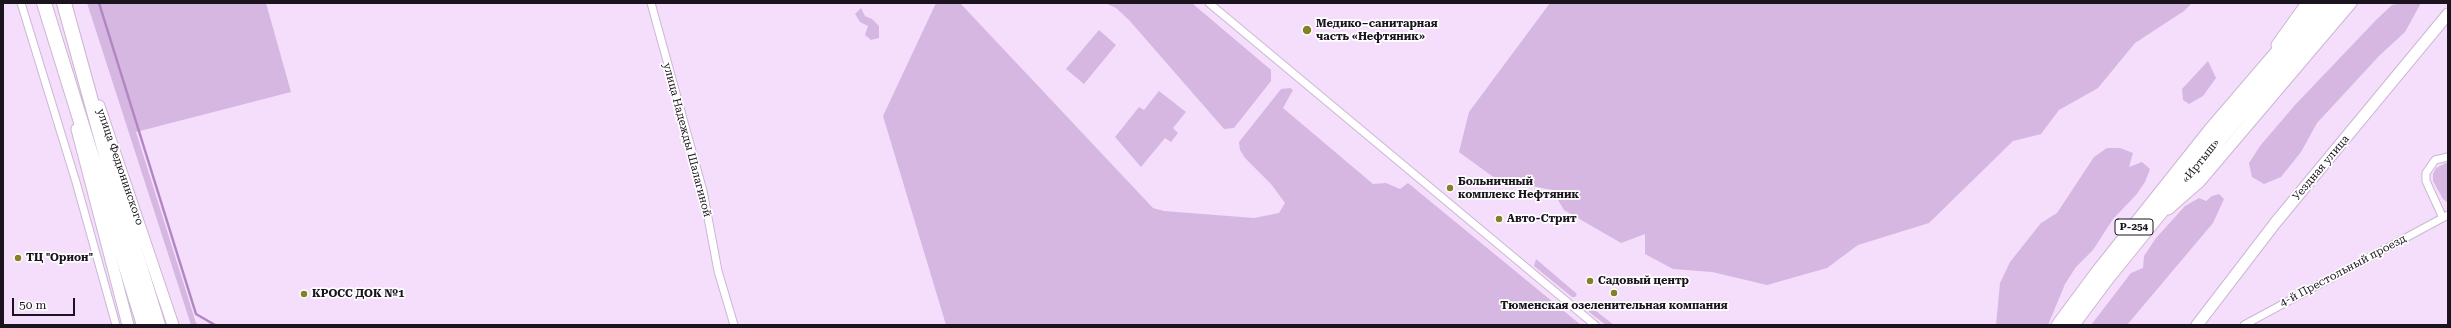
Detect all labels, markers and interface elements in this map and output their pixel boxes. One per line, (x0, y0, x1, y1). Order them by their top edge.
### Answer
place label: Медико–санитарная часть «Нефтяник» (1316, 17, 1438, 43)
marker: Медико–санитарная часть «Нефтяник» (1301, 24, 1313, 36)
street label: улица Надежды Шалагиной (660, 61, 714, 219)
street label: улица Федюнинского (94, 107, 146, 227)
street label: Уездная улица (2290, 133, 2352, 203)
street label: «Иртыш» (2179, 136, 2223, 186)
place label: Больничный комплекс Нефтяник (1458, 175, 1579, 201)
marker: Больничный комплекс Нефтяник (1445, 183, 1455, 193)
place label: Авто-Стрит (1507, 212, 1577, 226)
marker: Авто-Стрит (1494, 214, 1504, 224)
road number: Р-254 (2115, 219, 2153, 235)
street label: 4-й Престольный проезд (2278, 232, 2408, 310)
place label: ТЦ "Орион" (26, 251, 93, 265)
marker: ТЦ "Орион" (13, 253, 23, 263)
place label: Садовый центр (1598, 274, 1689, 288)
marker: Садовый центр (1585, 276, 1595, 286)
place label: КРОСС ДОК №1 (312, 287, 404, 301)
marker: Тюменская озеленительная компания (1609, 288, 1619, 298)
marker: КРОСС ДОК №1 (299, 289, 309, 299)
scale bar (14, 290, 77, 316)
text: 50 m (19, 298, 46, 312)
place label: Тюменская озеленительная компания (1500, 299, 1728, 313)

